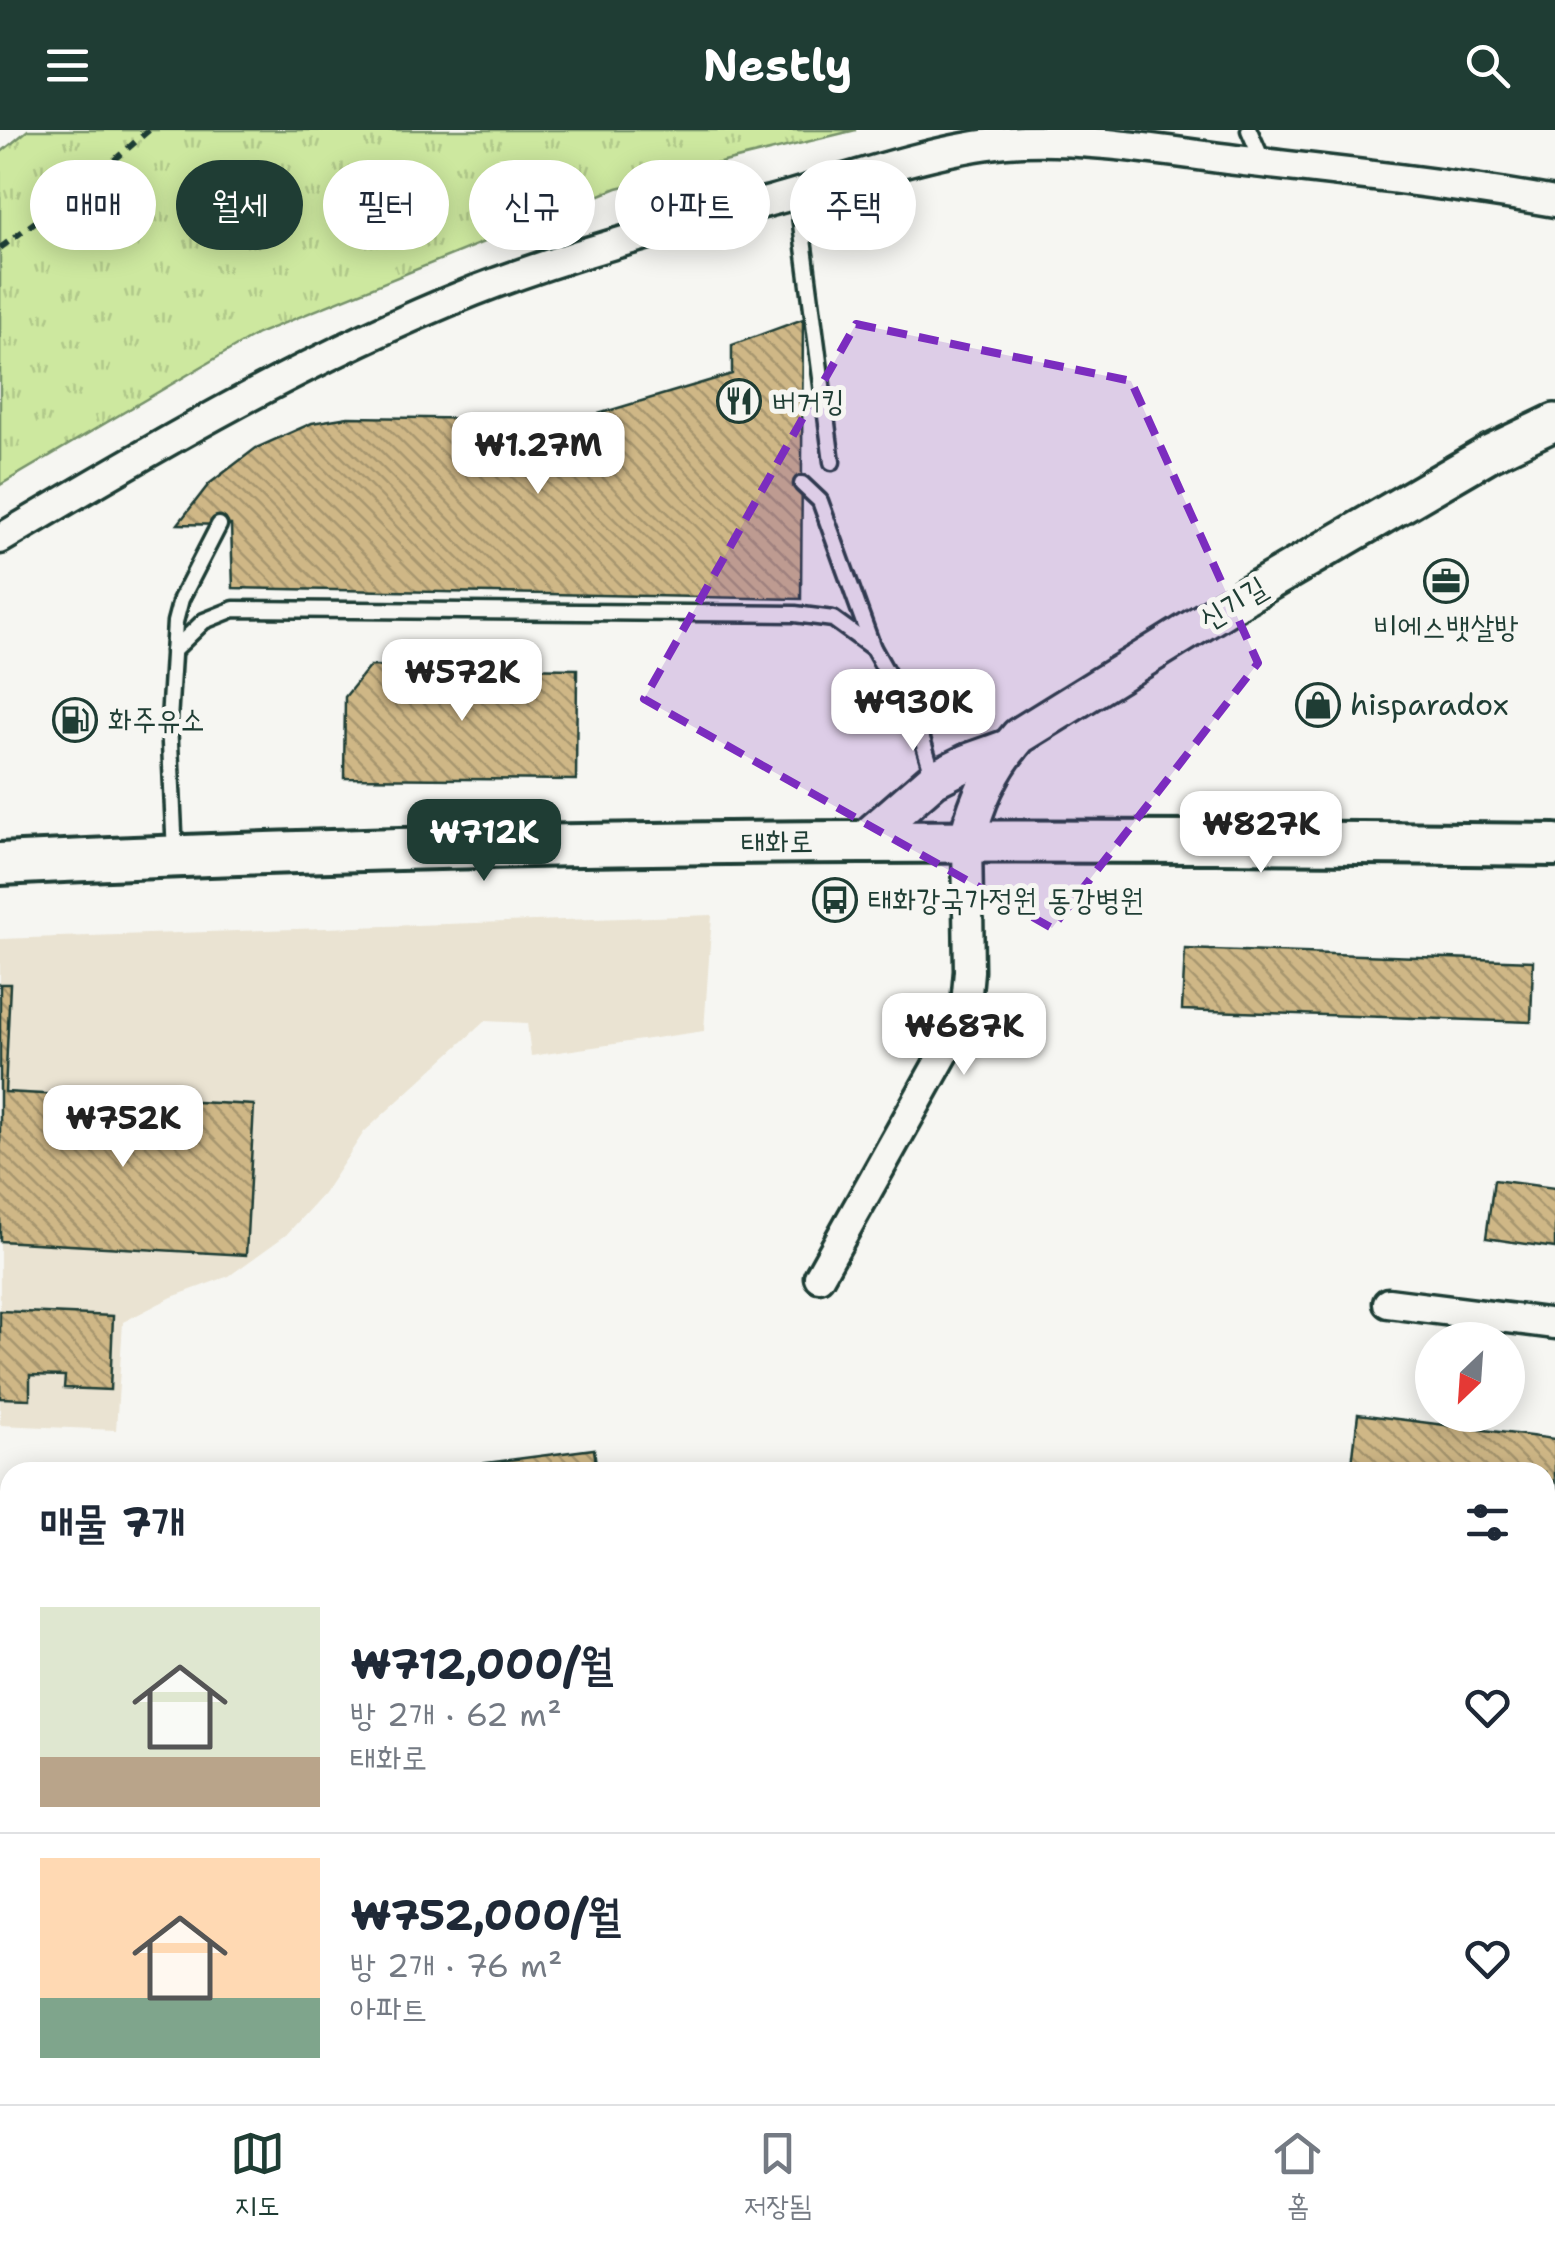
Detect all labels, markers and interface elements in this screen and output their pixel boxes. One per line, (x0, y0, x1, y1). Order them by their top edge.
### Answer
text: Nestly (703, 35, 852, 95)
icon: menu (40, 38, 95, 93)
icon: search (1460, 38, 1515, 93)
chip: 매매 (30, 160, 156, 250)
chip: 월세 (176, 160, 303, 250)
chip: 필터 (323, 160, 449, 250)
chip: 신규 (469, 160, 595, 250)
chip: 아파트 (615, 160, 770, 250)
chip: 주택 (790, 160, 916, 250)
restaurant icon: 버거킹 (716, 378, 762, 424)
place label: 버거킹 (772, 380, 844, 421)
pin: ₩1.27M (457, 412, 619, 497)
text: ₩1.27M (474, 423, 602, 466)
office icon: 비에스뱃살방 (1423, 558, 1469, 604)
street label: 신기길 (1191, 566, 1274, 639)
place label: 비에스뱃살방 (1374, 606, 1518, 647)
pin: ₩572K (392, 639, 532, 724)
text: ₩572K (404, 650, 520, 693)
pin: ₩930K (843, 669, 983, 754)
text: ₩930K (853, 680, 973, 723)
shop icon: hisparadox (1295, 682, 1341, 728)
place label: hisparadox (1350, 684, 1509, 725)
fuel station icon: 화주유소 (52, 697, 98, 743)
place label: 화주유소 (108, 699, 205, 740)
pin: ₩827K (1191, 791, 1331, 876)
pin: ₩712K (414, 799, 554, 884)
text: ₩827K (1202, 802, 1320, 845)
text: ₩712K (429, 810, 539, 853)
street label: 태화로 (740, 820, 814, 863)
bus stop icon: 태화강국가정원 동강병원 (812, 877, 858, 923)
place label: 태화강국가정원 동강병원 (868, 879, 1144, 920)
pin: ₩687K (894, 993, 1034, 1078)
text: ₩687K (904, 1004, 1024, 1047)
pin: ₩752K (53, 1085, 193, 1170)
text: ₩752K (65, 1096, 181, 1139)
north arrow (1415, 1322, 1525, 1432)
map controls (1415, 1322, 1525, 1432)
text: 매물 7개 (40, 1494, 185, 1550)
icon: filters (1460, 1495, 1515, 1550)
text: ₩712,000/월 (350, 1636, 613, 1692)
icon: home (120, 1647, 240, 1767)
icon: heart (1460, 1680, 1515, 1735)
text: 방 2개 · 62 m² (350, 1693, 562, 1736)
text: 태화로 (350, 1736, 427, 1779)
text: ₩752,000/월 (350, 1887, 621, 1943)
icon: home (120, 1898, 240, 2018)
icon: heart (1460, 1931, 1515, 1986)
text: 방 2개 · 76 m² (350, 1944, 562, 1987)
text: 아파트 (350, 1987, 427, 2030)
tab: 지도 (230, 2126, 285, 2225)
tab: 저장됨 (744, 2126, 811, 2225)
tab: 홈 (1270, 2126, 1325, 2225)

